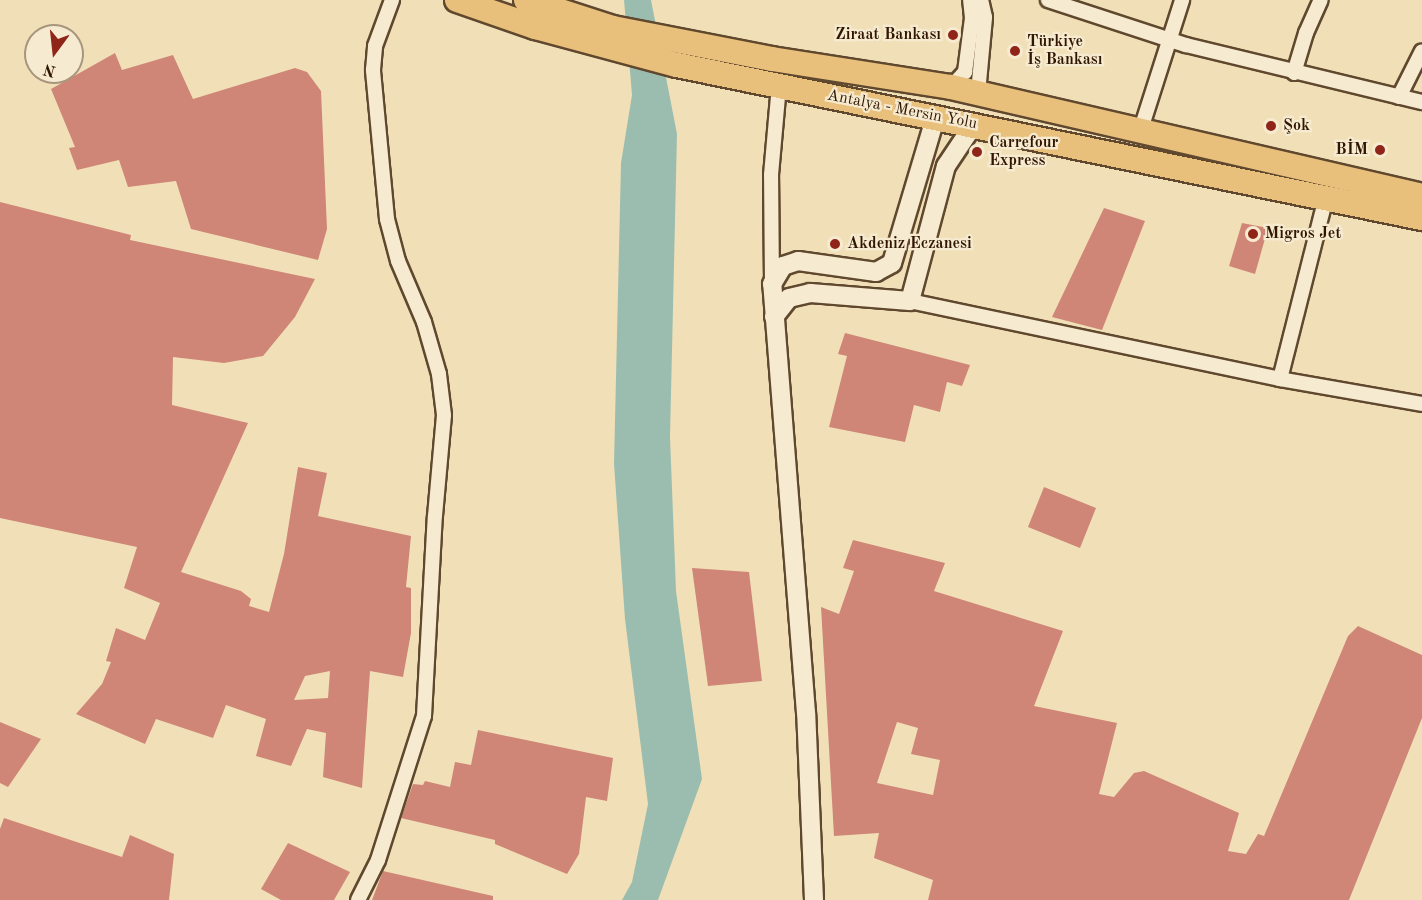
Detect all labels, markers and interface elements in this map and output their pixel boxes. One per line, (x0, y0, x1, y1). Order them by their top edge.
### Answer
north arrow (24, 24, 84, 84)
place label: Ziraat Bankası (835, 25, 941, 45)
marker: Ziraat Bankası (946, 28, 960, 42)
place label: Türkiye İş Bankası (1027, 32, 1102, 70)
marker: Türkiye İş Bankası (1008, 44, 1022, 58)
text: N (42, 60, 58, 79)
street label: Antalya - Mersin Yolu (825, 86, 979, 134)
place label: Şok (1283, 116, 1310, 136)
marker: Şok (1264, 119, 1278, 133)
place label: Carrefour Express (989, 133, 1059, 171)
place label: BİM (1335, 140, 1368, 160)
marker: BİM (1373, 143, 1387, 157)
marker: Carrefour Express (970, 145, 984, 159)
place label: Migros Jet (1265, 224, 1341, 244)
marker: Migros Jet (1246, 227, 1260, 241)
place label: Akdeniz Eczanesi (847, 234, 972, 254)
marker: Akdeniz Eczanesi (828, 237, 842, 251)

